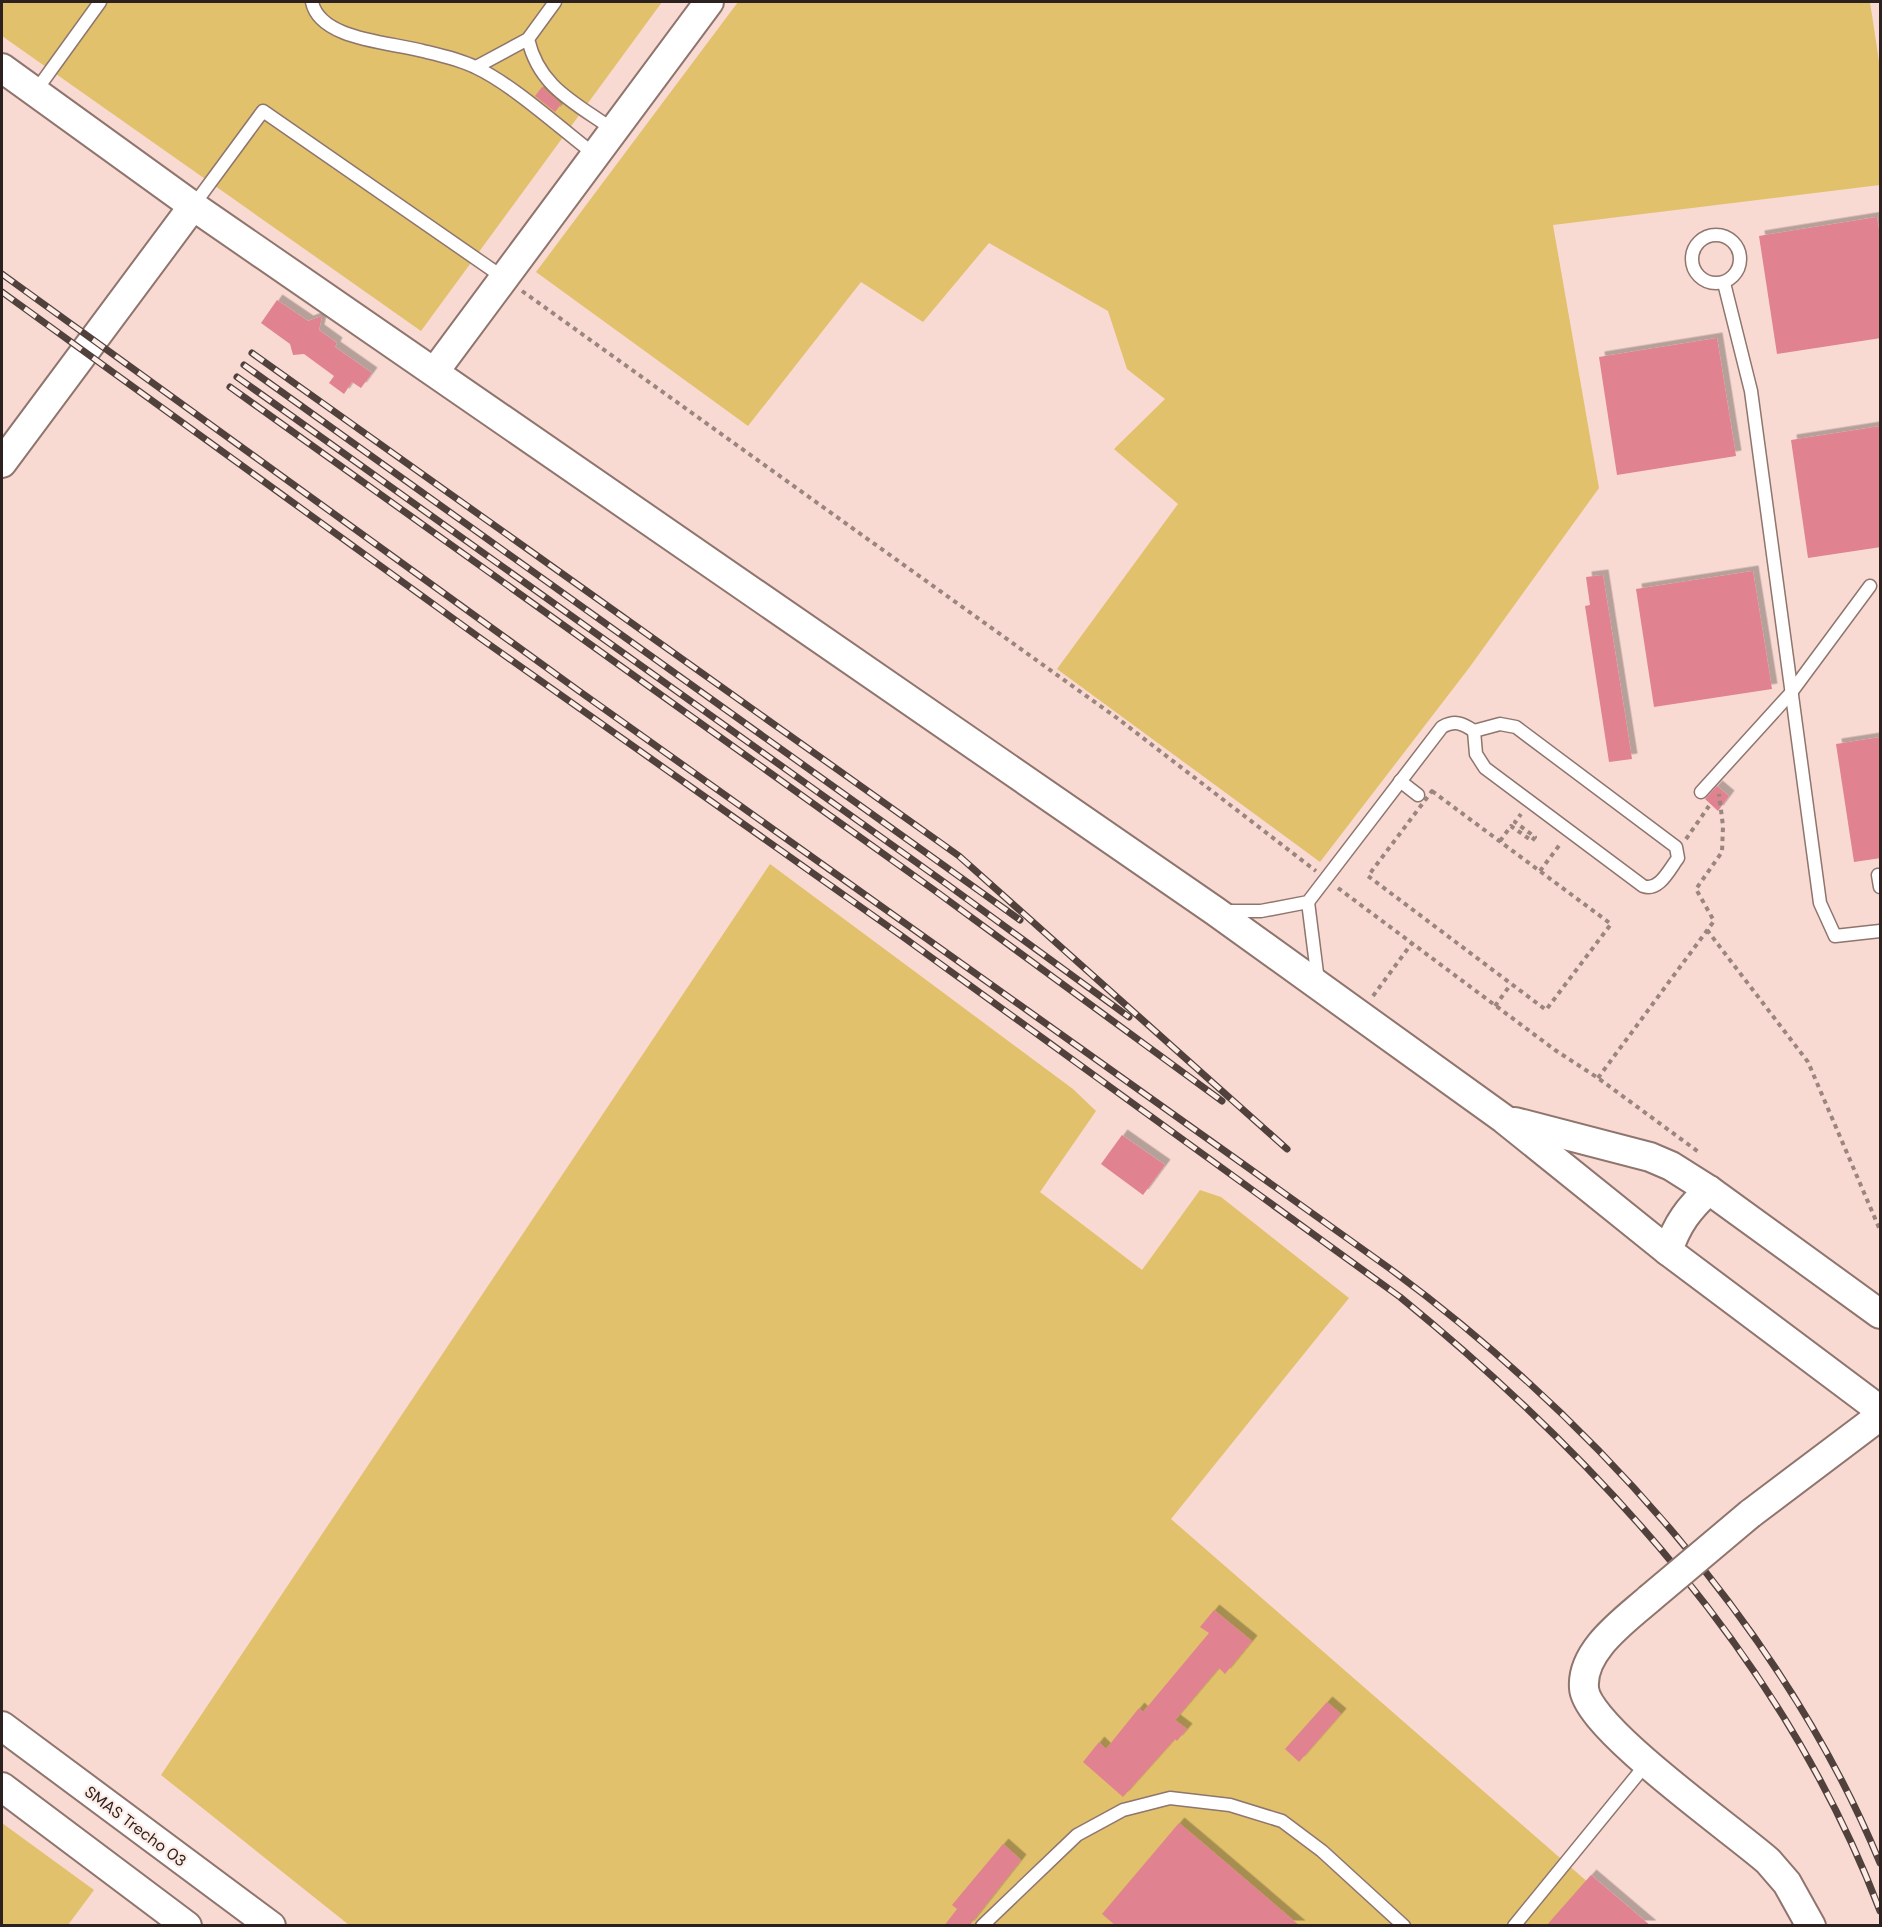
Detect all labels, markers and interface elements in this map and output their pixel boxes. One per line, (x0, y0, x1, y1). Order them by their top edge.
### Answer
street label: SMAS Trecho 03 (81, 1781, 191, 1872)

